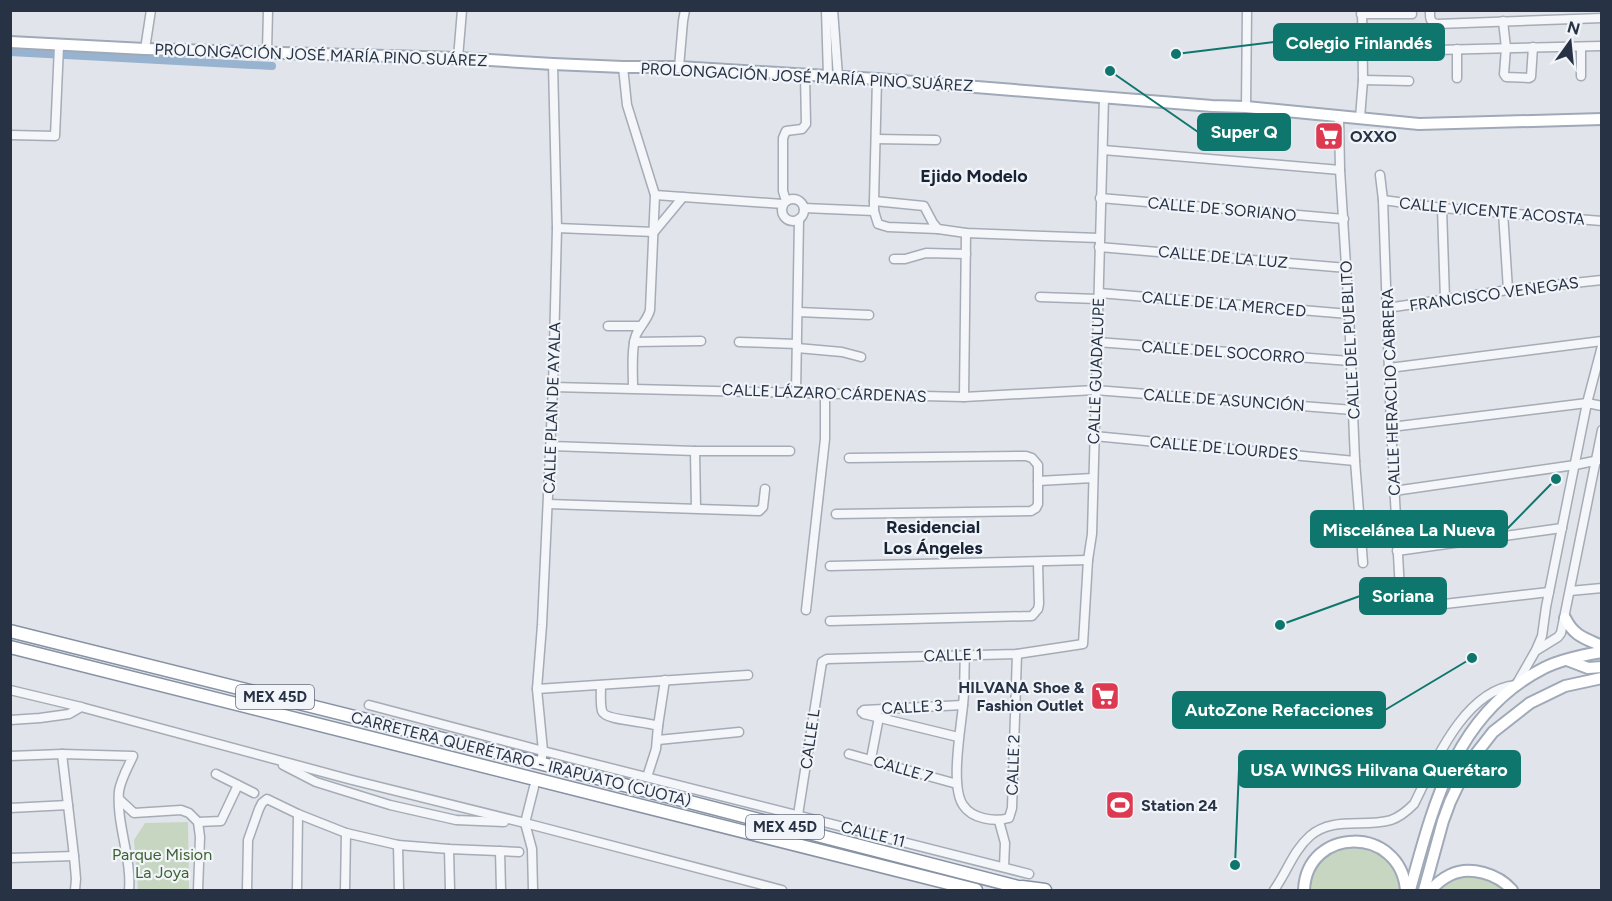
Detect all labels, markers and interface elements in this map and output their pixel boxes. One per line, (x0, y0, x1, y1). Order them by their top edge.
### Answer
north arrow (1540, 12, 1600, 72)
text: N (1565, 17, 1582, 39)
callout: Colegio Finlandés (1274, 24, 1444, 60)
text: Colegio Finlandés (1286, 32, 1433, 54)
street label: PROLONGACIÓN JOSÉ MARÍA PINO SUÁREZ (154, 40, 488, 70)
street label: PROLONGACIÓN JOSÉ MARÍA PINO SUÁREZ (640, 59, 974, 95)
callout: Super Q (1198, 114, 1290, 150)
supermarket icon: OXXO (1313, 120, 1345, 152)
text: Super Q (1210, 121, 1278, 143)
place label: OXXO (1350, 127, 1397, 146)
district label: Ejido Modelo (920, 165, 1028, 187)
street label: CALLE DE SORIANO (1147, 193, 1297, 225)
street label: CALLE VICENTE ACOSTA (1398, 193, 1586, 229)
street label: CALLE DE LA LUZ (1157, 242, 1289, 272)
street label: CALLE DEL PUEBLITO (1336, 260, 1364, 420)
street label: FRANCISCO VENEGAS (1408, 273, 1580, 315)
street label: CALLE DE LA MERCED (1141, 287, 1307, 321)
street label: CALLE HERACLIO CABRERA (1378, 288, 1404, 496)
street label: CALLE GUADALUPE (1084, 297, 1108, 445)
street label: CALLE PLAN DE AYALA (540, 322, 565, 494)
street label: CALLE DEL SOCORRO (1141, 337, 1305, 367)
street label: CALLE LÁZARO CÁRDENAS (721, 380, 927, 406)
street label: CALLE DE ASUNCIÓN (1143, 385, 1305, 415)
street label: CALLE DE LOURDES (1149, 432, 1299, 464)
callout: Miscelánea La Nueva (1311, 511, 1507, 547)
district label: Residencial Los Ángeles (883, 516, 983, 559)
text: Miscelánea La Nueva (1323, 519, 1495, 541)
callout: Soriana (1360, 578, 1446, 614)
text: Soriana (1372, 585, 1434, 607)
street label: CALLE 1 (923, 644, 983, 666)
place label: HILVANA Shoe & Fashion Outlet (958, 678, 1085, 715)
supermarket icon: HILVANA Shoe & Fashion Outlet (1089, 680, 1121, 712)
road number: MEX 45D (236, 685, 314, 709)
callout: AutoZone Refacciones (1173, 692, 1385, 728)
street label: CALLE 3 (881, 696, 943, 718)
text: AutoZone Refacciones (1185, 699, 1374, 721)
street label: CARRETERA QUERÉTARO - IRAPUATO (CUOTA) (349, 707, 693, 811)
street label: CALLE L (796, 707, 824, 770)
street label: CALLE 2 (1002, 734, 1024, 796)
street label: CALLE 7 (871, 751, 935, 787)
callout: USA WINGS Hilvana Querétaro (1239, 751, 1520, 787)
text: USA WINGS Hilvana Querétaro (1250, 759, 1508, 781)
sports icon: Station 24 (1104, 789, 1136, 821)
place label: Station 24 (1141, 796, 1218, 815)
road number: MEX 45D (746, 815, 824, 839)
street label: CALLE 11 (839, 817, 907, 851)
park label: Parque Mision La Joya (112, 845, 212, 882)

